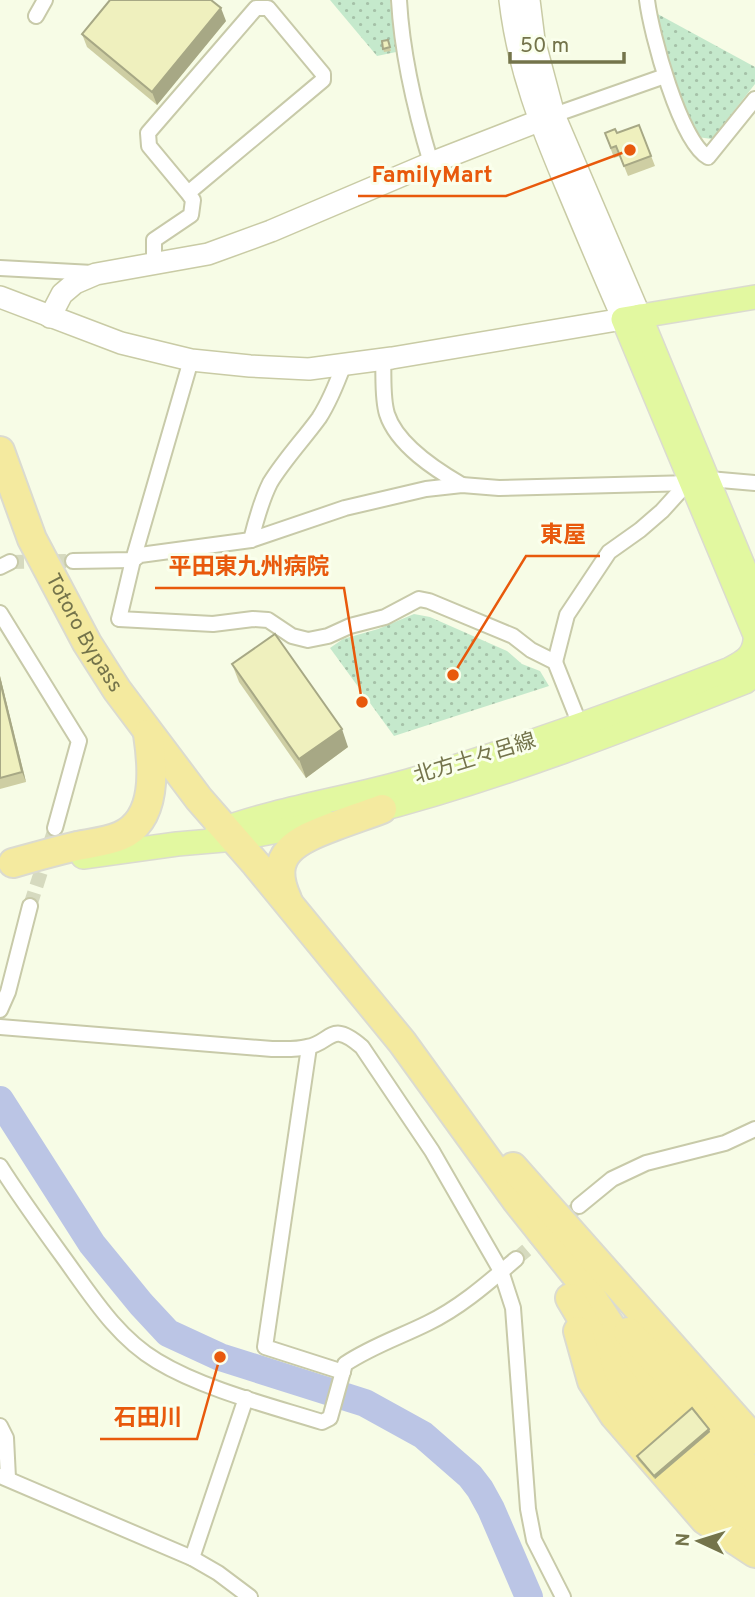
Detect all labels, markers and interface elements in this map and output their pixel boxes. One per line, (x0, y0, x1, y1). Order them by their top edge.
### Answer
scale bar (510, 21, 624, 65)
text: 50 m (520, 33, 569, 60)
callout: FamilyMart (358, 152, 506, 196)
text: FamilyMart (372, 162, 492, 191)
callout: 東屋 (526, 512, 600, 556)
text: 東屋 (540, 522, 586, 551)
callout: 平田東九州病院 (155, 544, 344, 588)
text: 平田東九州病院 (169, 554, 330, 583)
street label: Totoro Bypass (39, 569, 129, 698)
street label: 北方土々呂線 (411, 728, 539, 790)
callout: 石田川 (100, 1395, 197, 1439)
text: 石田川 (114, 1405, 183, 1434)
north arrow (664, 1506, 734, 1576)
text: N (672, 1532, 696, 1548)

